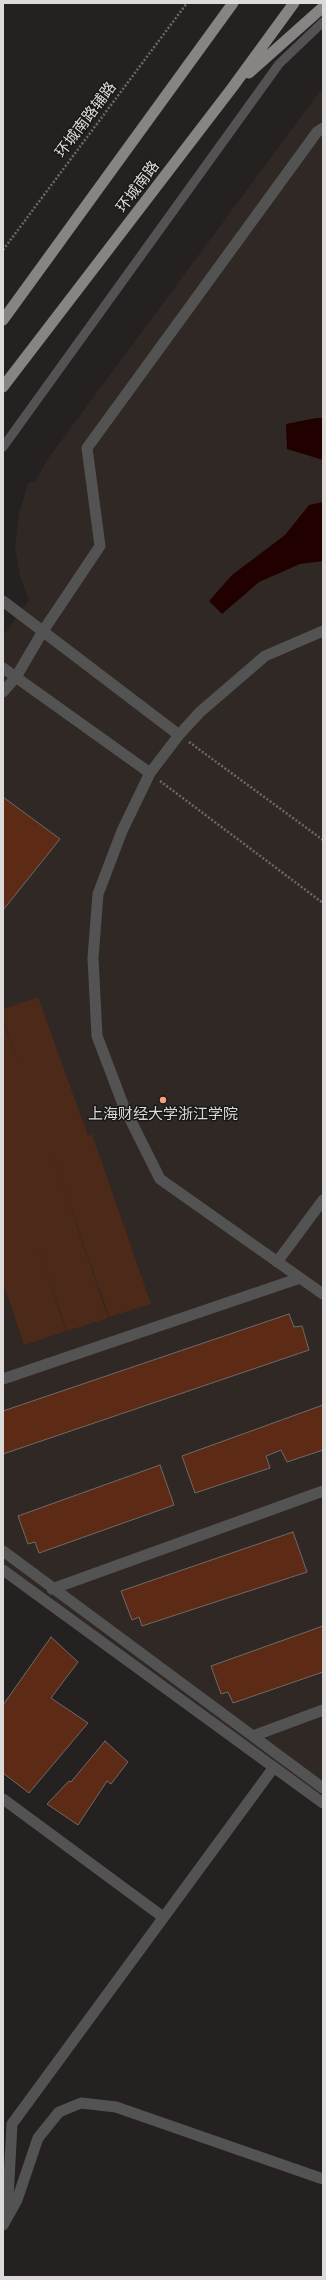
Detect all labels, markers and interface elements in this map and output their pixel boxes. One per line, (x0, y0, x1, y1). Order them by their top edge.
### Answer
street label: 环城南路辅路 (52, 79, 120, 161)
street label: 环城南路 (113, 158, 163, 216)
marker: 上海财经大学浙江学院 (158, 1095, 168, 1105)
place label: 上海财经大学浙江学院 (88, 1106, 238, 1124)

